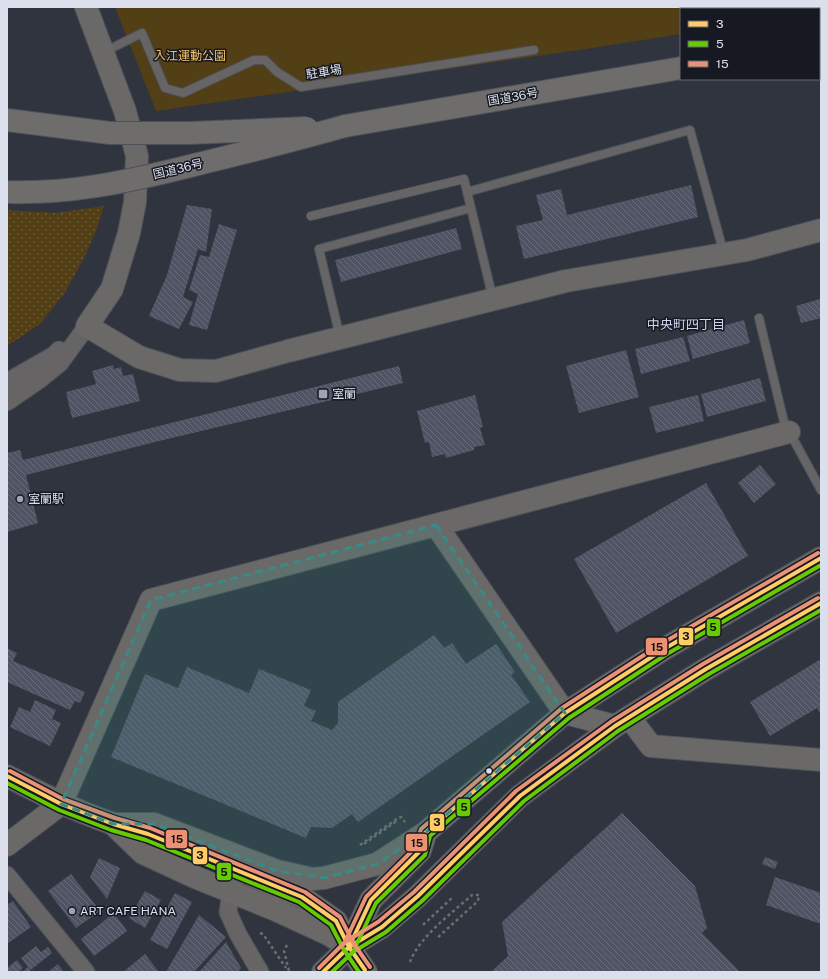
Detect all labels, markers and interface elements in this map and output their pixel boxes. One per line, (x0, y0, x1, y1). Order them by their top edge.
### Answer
legend (680, 8, 820, 80)
text: 3 (716, 17, 724, 31)
text: 5 (716, 37, 724, 51)
park label: 入江運動公園 (154, 49, 226, 63)
text: 15 (716, 57, 729, 71)
street label: 駐車場 (305, 62, 343, 82)
street label: 国道36号 (487, 86, 539, 108)
street label: 国道36号 (152, 156, 204, 182)
district label: 中央町四丁目 (647, 317, 725, 332)
place label: 室蘭 (332, 387, 356, 401)
marker: 室蘭 (317, 388, 329, 400)
place label: 室蘭駅 (28, 492, 64, 506)
marker: 室蘭駅 (15, 494, 25, 504)
line badge: 5 (706, 618, 721, 637)
text: 5 (709, 621, 717, 633)
line badge: 3 (678, 627, 694, 646)
text: 3 (682, 630, 690, 642)
line badge: 15 (645, 637, 668, 656)
text: 15 (651, 641, 663, 653)
unlabelled marker (484, 766, 494, 776)
line badge: 5 (456, 798, 471, 817)
text: 5 (460, 801, 468, 813)
line badge: 3 (429, 813, 445, 832)
text: 3 (433, 816, 441, 828)
line badge: 15 (165, 829, 188, 849)
text: 15 (171, 833, 183, 845)
line badge: 15 (405, 833, 428, 852)
text: 15 (411, 837, 423, 849)
line badge: 3 (192, 846, 208, 865)
text: 3 (196, 849, 204, 861)
line badge: 5 (216, 862, 232, 881)
text: 5 (220, 866, 228, 878)
place label: ART CAFE HANA (80, 904, 176, 918)
marker: ART CAFE HANA (67, 906, 77, 916)

